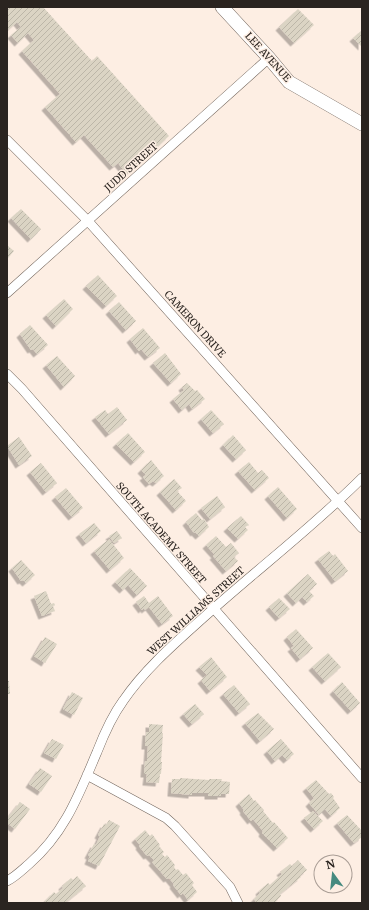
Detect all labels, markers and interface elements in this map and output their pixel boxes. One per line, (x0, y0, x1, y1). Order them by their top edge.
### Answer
street label: LEE AVENUE (242, 30, 294, 85)
street label: JUDD STREET (101, 140, 161, 195)
street label: CAMERON DRIVE (162, 288, 229, 361)
street label: SOUTH ACADEMY STREET (113, 479, 209, 587)
street label: WEST WILLIAMS STREET (144, 564, 247, 659)
north arrow (313, 854, 353, 894)
text: N (324, 856, 337, 872)

